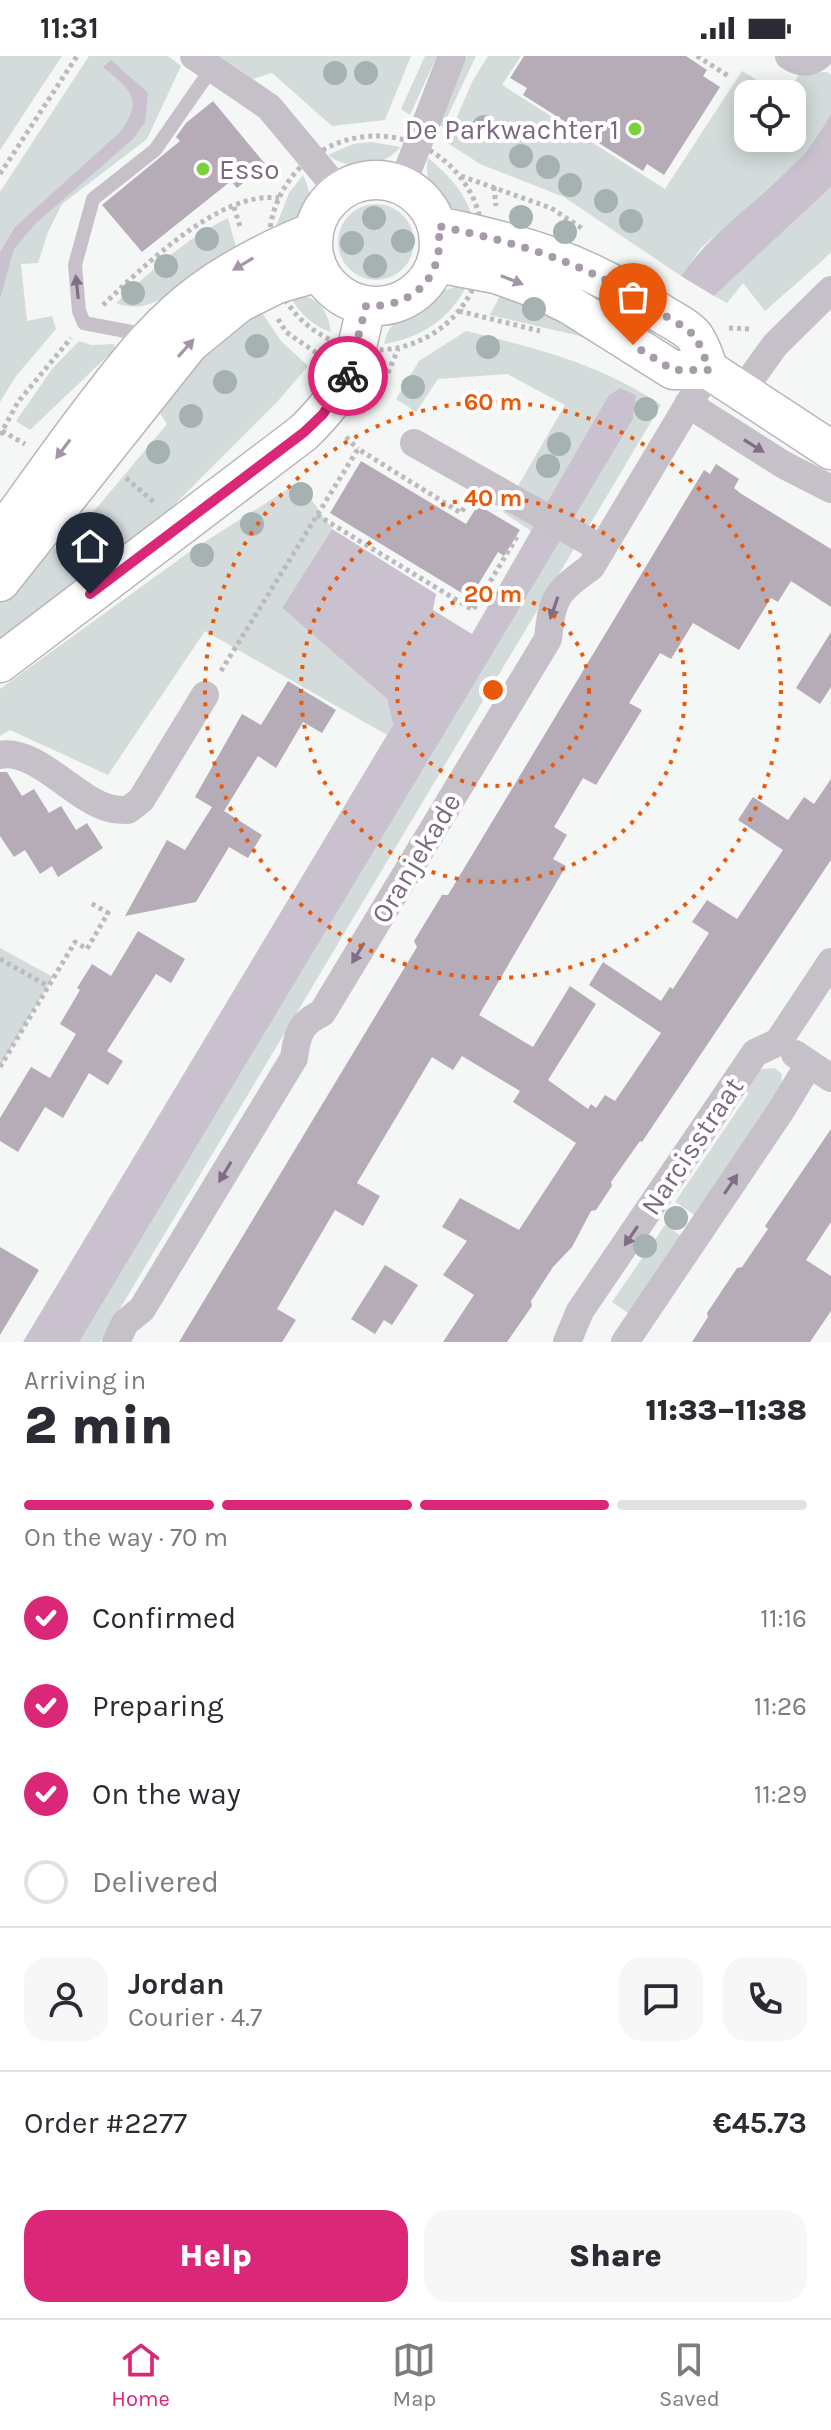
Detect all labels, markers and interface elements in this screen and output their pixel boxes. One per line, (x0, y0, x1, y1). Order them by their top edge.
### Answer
text: 11:31 (40, 10, 99, 46)
map controls (734, 80, 806, 152)
button: locate (734, 80, 806, 152)
place label: De Parkwachter 1 (405, 113, 619, 146)
marker: De Parkwachter 1 (626, 120, 644, 138)
place label: Esso (219, 153, 279, 186)
marker: Esso (194, 160, 212, 178)
one-way arrow (232, 257, 254, 271)
pin (599, 263, 667, 345)
one-way arrow (70, 274, 83, 299)
one-way arrow (501, 274, 525, 287)
icon: bag (611, 275, 655, 319)
courier (308, 336, 388, 416)
one-way arrow (177, 339, 195, 358)
icon: bike (326, 354, 370, 398)
text: 60 m (464, 388, 522, 416)
one-way arrow (56, 438, 71, 459)
one-way arrow (743, 438, 765, 452)
text: 40 m (464, 484, 522, 512)
pin (56, 512, 124, 594)
icon: home (68, 524, 112, 568)
text: 20 m (464, 580, 522, 608)
one-way arrow (548, 596, 560, 620)
centre of rings (479, 676, 507, 704)
street label: Oranjekade (364, 787, 468, 929)
one-way arrow (351, 942, 365, 964)
street label: Narcisstraat (634, 1071, 750, 1221)
one-way arrow (218, 1161, 232, 1183)
one-way arrow (723, 1174, 738, 1195)
one-way arrow (624, 1225, 639, 1246)
text: Arriving in (24, 1365, 146, 1396)
text: 11:33–11:38 (646, 1392, 807, 1428)
text: 2 min (24, 1395, 173, 1456)
text: On the way · 70 m (24, 1522, 228, 1553)
icon: check (24, 1596, 68, 1640)
text: Confirmed (92, 1600, 236, 1636)
text: 11:16 (760, 1603, 807, 1634)
icon: check (24, 1684, 68, 1728)
text: Preparing (92, 1688, 224, 1724)
text: 11:26 (754, 1691, 807, 1722)
icon: check (24, 1772, 68, 1816)
text: On the way (92, 1776, 241, 1812)
text: 11:29 (754, 1779, 807, 1810)
text: Delivered (92, 1864, 219, 1900)
button: person (24, 1957, 108, 2041)
button: chat (619, 1957, 703, 2041)
button: phone (723, 1957, 807, 2041)
text: Jordan (128, 1966, 225, 2002)
text: Courier · 4.7 (128, 2002, 262, 2033)
text: Order #2277 (24, 2105, 187, 2141)
text: €45.73 (713, 2105, 807, 2141)
button: Help (24, 2210, 408, 2302)
button: Share (424, 2210, 807, 2302)
tab: Home (111, 2338, 170, 2412)
tab: Map (392, 2338, 436, 2412)
tab: Saved (659, 2338, 720, 2412)

